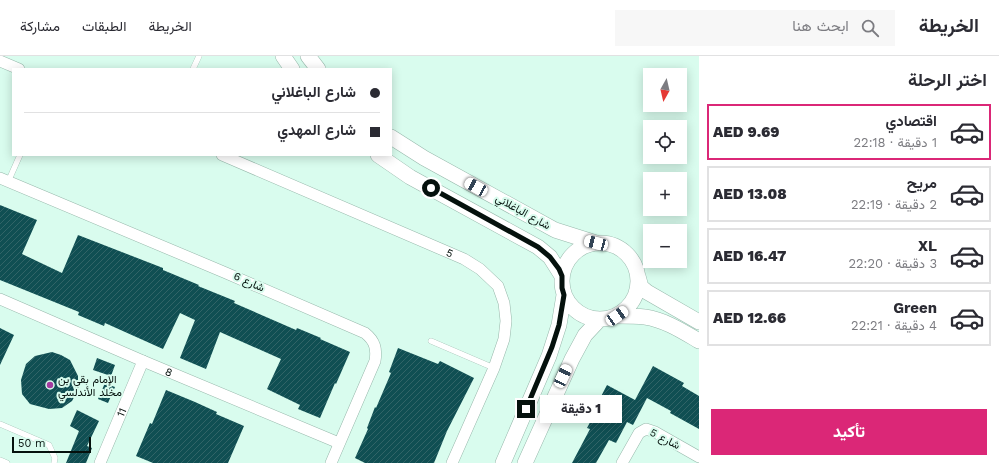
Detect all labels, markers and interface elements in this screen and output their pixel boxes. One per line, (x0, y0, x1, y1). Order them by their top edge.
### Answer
search box (615, 10, 895, 46)
text: الخريطة (919, 14, 979, 37)
text: ابحث هنا (792, 17, 849, 35)
icon: search (859, 17, 881, 39)
text: مشاركة (20, 18, 60, 34)
text: الطبقات (82, 18, 126, 34)
text: الخريطة (148, 18, 192, 34)
north arrow (643, 68, 687, 112)
map controls (643, 68, 687, 268)
text: اختر الرحلة (908, 69, 987, 90)
text: شارع الباغلاني (271, 83, 356, 101)
text: اقتصادي (885, 112, 937, 130)
icon: car (949, 114, 985, 150)
button: locate (643, 120, 687, 164)
text: شارع المهدي (277, 121, 356, 139)
text: AED 9.69 (713, 123, 780, 141)
text: 1 دقيقة · 22:18 (854, 135, 937, 150)
button: + (643, 172, 687, 216)
text: مريح (907, 174, 937, 192)
car (463, 176, 489, 198)
icon: car (949, 176, 985, 212)
route start (422, 179, 440, 197)
text: AED 13.08 (713, 185, 787, 203)
street label: شارع الباغلاني (492, 192, 553, 235)
text: 2 دقيقة · 22:19 (851, 197, 937, 212)
button: − (643, 224, 687, 268)
car (583, 234, 609, 252)
text: XL (918, 237, 937, 255)
icon: car (949, 238, 985, 274)
street label: 5 (444, 246, 455, 260)
text: AED 16.47 (713, 247, 786, 265)
text: 3 دقيقة · 22:20 (848, 256, 937, 271)
street label: شارع 6 (231, 269, 267, 296)
text: Green (893, 299, 937, 317)
icon: car (949, 300, 985, 336)
car (604, 304, 630, 328)
text: AED 12.66 (713, 309, 786, 327)
text: 4 دقيقة · 22:21 (851, 318, 937, 333)
car (552, 363, 574, 389)
street label: 8 (163, 365, 175, 379)
place label: الإمام بقي بن مخلد الأندلسي (58, 373, 122, 402)
marker: الإمام بقي بن مخلد الأندلسي (45, 380, 55, 390)
callout: 1 دقيقة (540, 395, 622, 423)
route end (517, 400, 535, 418)
text: 1 دقيقة (561, 401, 601, 416)
street label: 11 (114, 406, 129, 419)
button: تأكيد (711, 409, 987, 455)
street label: شارع 5 (647, 426, 683, 453)
scale bar (12, 435, 91, 454)
text: 50 m (18, 437, 45, 450)

